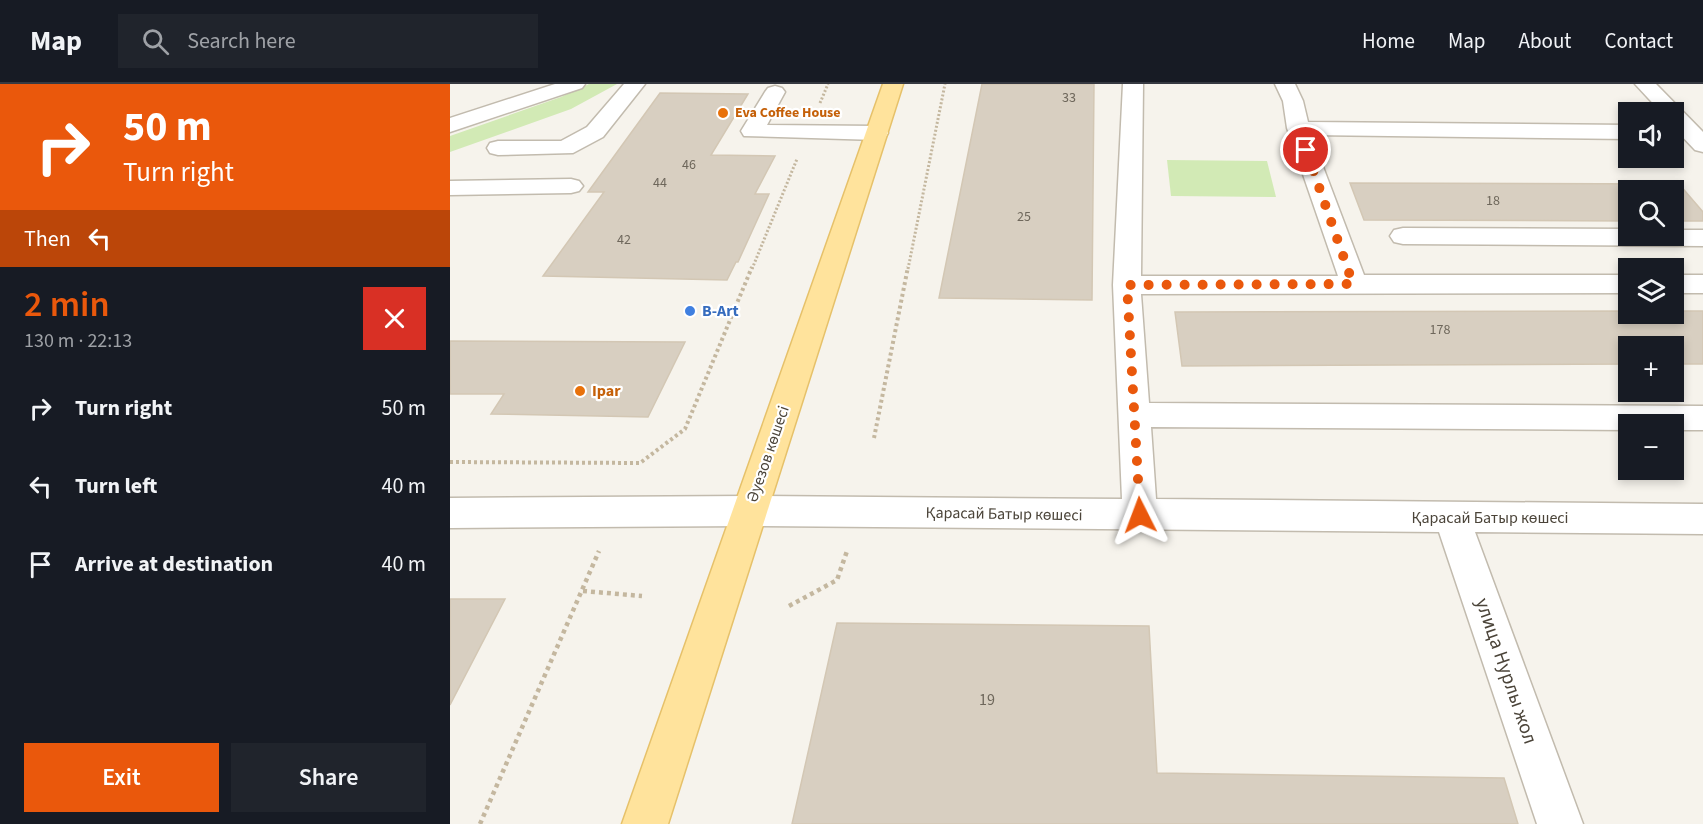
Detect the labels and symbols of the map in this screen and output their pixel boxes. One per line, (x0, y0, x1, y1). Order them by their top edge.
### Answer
house number: 33 (1062, 88, 1076, 108)
place label: Eva Coffee House (735, 103, 841, 123)
marker: Eva Coffee House (716, 106, 730, 120)
pin (1280, 124, 1331, 175)
house number: 46 (682, 155, 696, 175)
house number: 44 (653, 173, 667, 193)
house number: 18 (1486, 191, 1500, 211)
house number: 25 (1017, 207, 1031, 227)
house number: 42 (617, 230, 631, 250)
place label: B-Art (702, 300, 739, 322)
marker: B-Art (683, 304, 697, 318)
house number: 178 (1430, 320, 1450, 340)
place label: Ipar (592, 380, 621, 402)
marker: Ipar (573, 384, 587, 398)
street label: Әуезов көшесі (741, 403, 795, 505)
position arrow (1108, 483, 1172, 547)
street label: Қарасай Батыр көшесі (925, 502, 1083, 526)
street label: Қарасай Батыр көшесі (1411, 507, 1569, 529)
street label: улица Нурлы жол (1468, 594, 1544, 748)
house number: 19 (979, 689, 995, 711)

